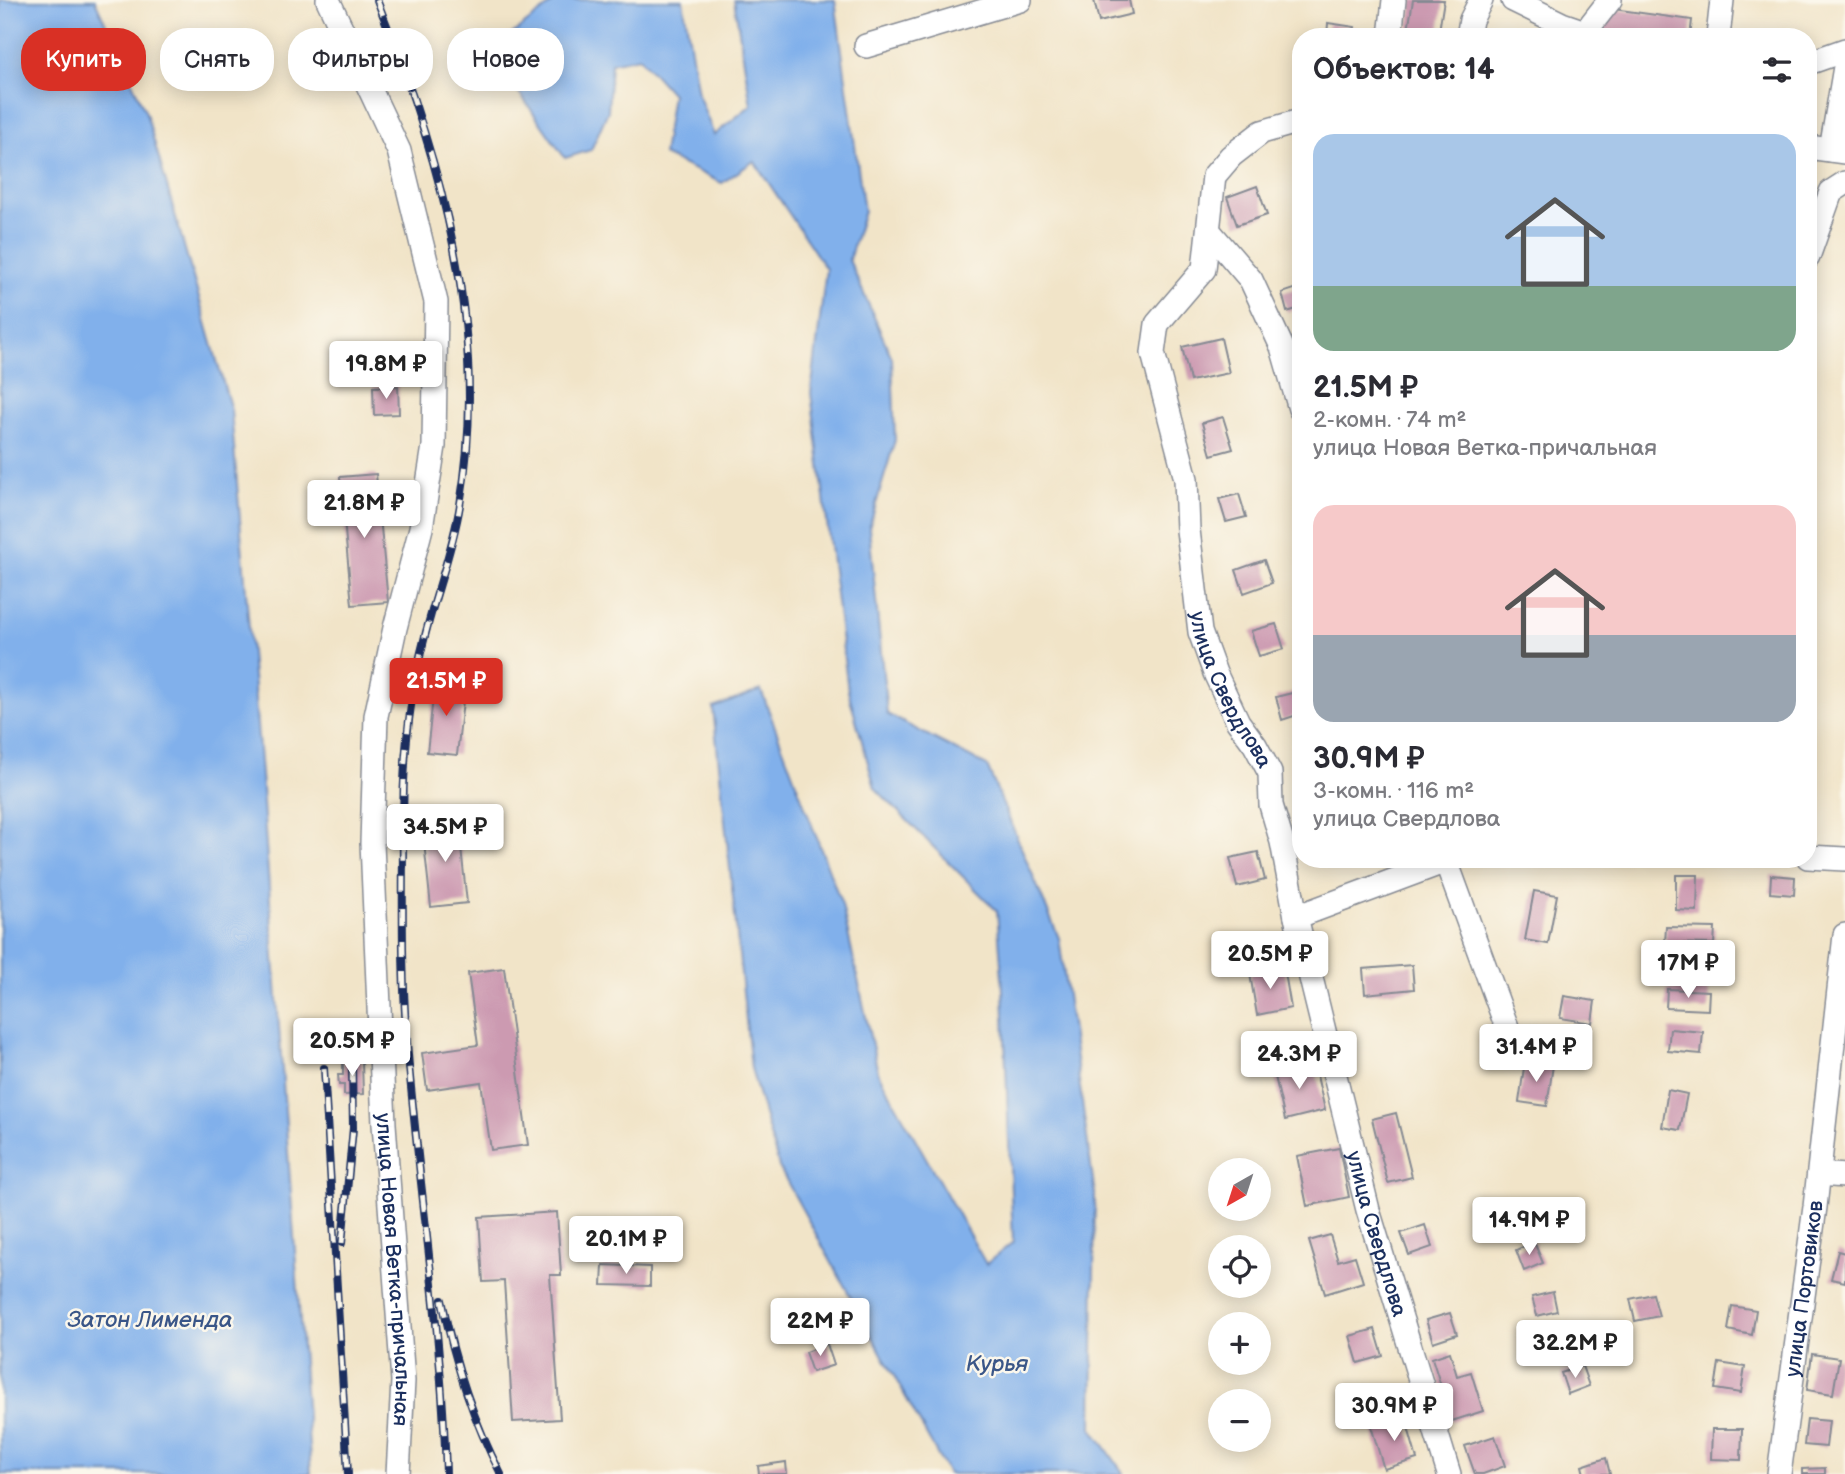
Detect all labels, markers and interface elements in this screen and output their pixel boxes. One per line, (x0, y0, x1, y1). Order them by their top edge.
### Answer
chip: Купить (21, 28, 146, 91)
chip: Снять (160, 28, 274, 91)
chip: Фильтры (288, 28, 433, 91)
chip: Новое (447, 28, 564, 91)
icon: filters (1758, 51, 1796, 89)
text: Объектов: 14 (1313, 52, 1495, 88)
icon: home (1492, 179, 1618, 305)
pin: 19.8M ₽ (321, 342, 451, 401)
text: 19.8M ₽ (345, 350, 427, 378)
text: 21.5M ₽ (1313, 370, 1418, 406)
text: 2-комн. · 74 m² (1313, 406, 1466, 434)
text: улица Новая Ветка-причальная (1313, 434, 1657, 462)
pin: 21.8M ₽ (299, 480, 429, 540)
text: 21.8M ₽ (323, 489, 405, 517)
icon: home (1492, 550, 1618, 676)
street label: улица Свердлова (1185, 610, 1277, 773)
pin: 21.5M ₽ (381, 658, 511, 718)
text: 21.5M ₽ (406, 667, 486, 695)
text: 30.9M ₽ (1313, 741, 1425, 777)
text: 3-комн. · 116 m² (1313, 777, 1474, 805)
pin: 34.5M ₽ (380, 804, 510, 864)
text: улица Свердлова (1313, 805, 1500, 833)
text: 34.5M ₽ (403, 813, 487, 841)
pin: 20.5M ₽ (1205, 932, 1335, 991)
text: 20.5M ₽ (1227, 940, 1313, 968)
pin: 17M ₽ (1639, 940, 1737, 1000)
text: 17M ₽ (1657, 949, 1719, 977)
pin: 20.5M ₽ (287, 1018, 417, 1078)
pin: 31.4M ₽ (1471, 1024, 1601, 1084)
text: 20.5M ₽ (309, 1027, 395, 1055)
pin: 24.3M ₽ (1234, 1032, 1364, 1091)
text: 31.4M ₽ (1495, 1033, 1577, 1061)
text: 24.3M ₽ (1257, 1040, 1341, 1068)
street label: улица Новая Ветка-причальная (371, 1112, 415, 1427)
street label: улица Свердлова (1341, 1148, 1412, 1320)
north arrow (1208, 1158, 1270, 1222)
map controls (1208, 1158, 1271, 1452)
pin: 14.9M ₽ (1464, 1198, 1594, 1257)
street label: улица Портовиков (1780, 1199, 1829, 1378)
text: 14.9M ₽ (1488, 1206, 1570, 1234)
pin: 20.1M ₽ (561, 1216, 691, 1276)
text: 20.1M ₽ (585, 1225, 667, 1253)
button: locate (1208, 1235, 1271, 1298)
pin: 22M ₽ (771, 1298, 869, 1358)
water label: Затон Лименда (67, 1306, 233, 1334)
text: 22M ₽ (787, 1307, 853, 1335)
button: + (1208, 1312, 1271, 1375)
pin: 32.2M ₽ (1510, 1320, 1640, 1380)
text: 32.2M ₽ (1532, 1329, 1618, 1357)
water label: Курья (966, 1350, 1029, 1378)
pin: 30.9M ₽ (1329, 1384, 1459, 1443)
button: − (1208, 1389, 1271, 1452)
text: 30.9M ₽ (1351, 1392, 1437, 1420)

